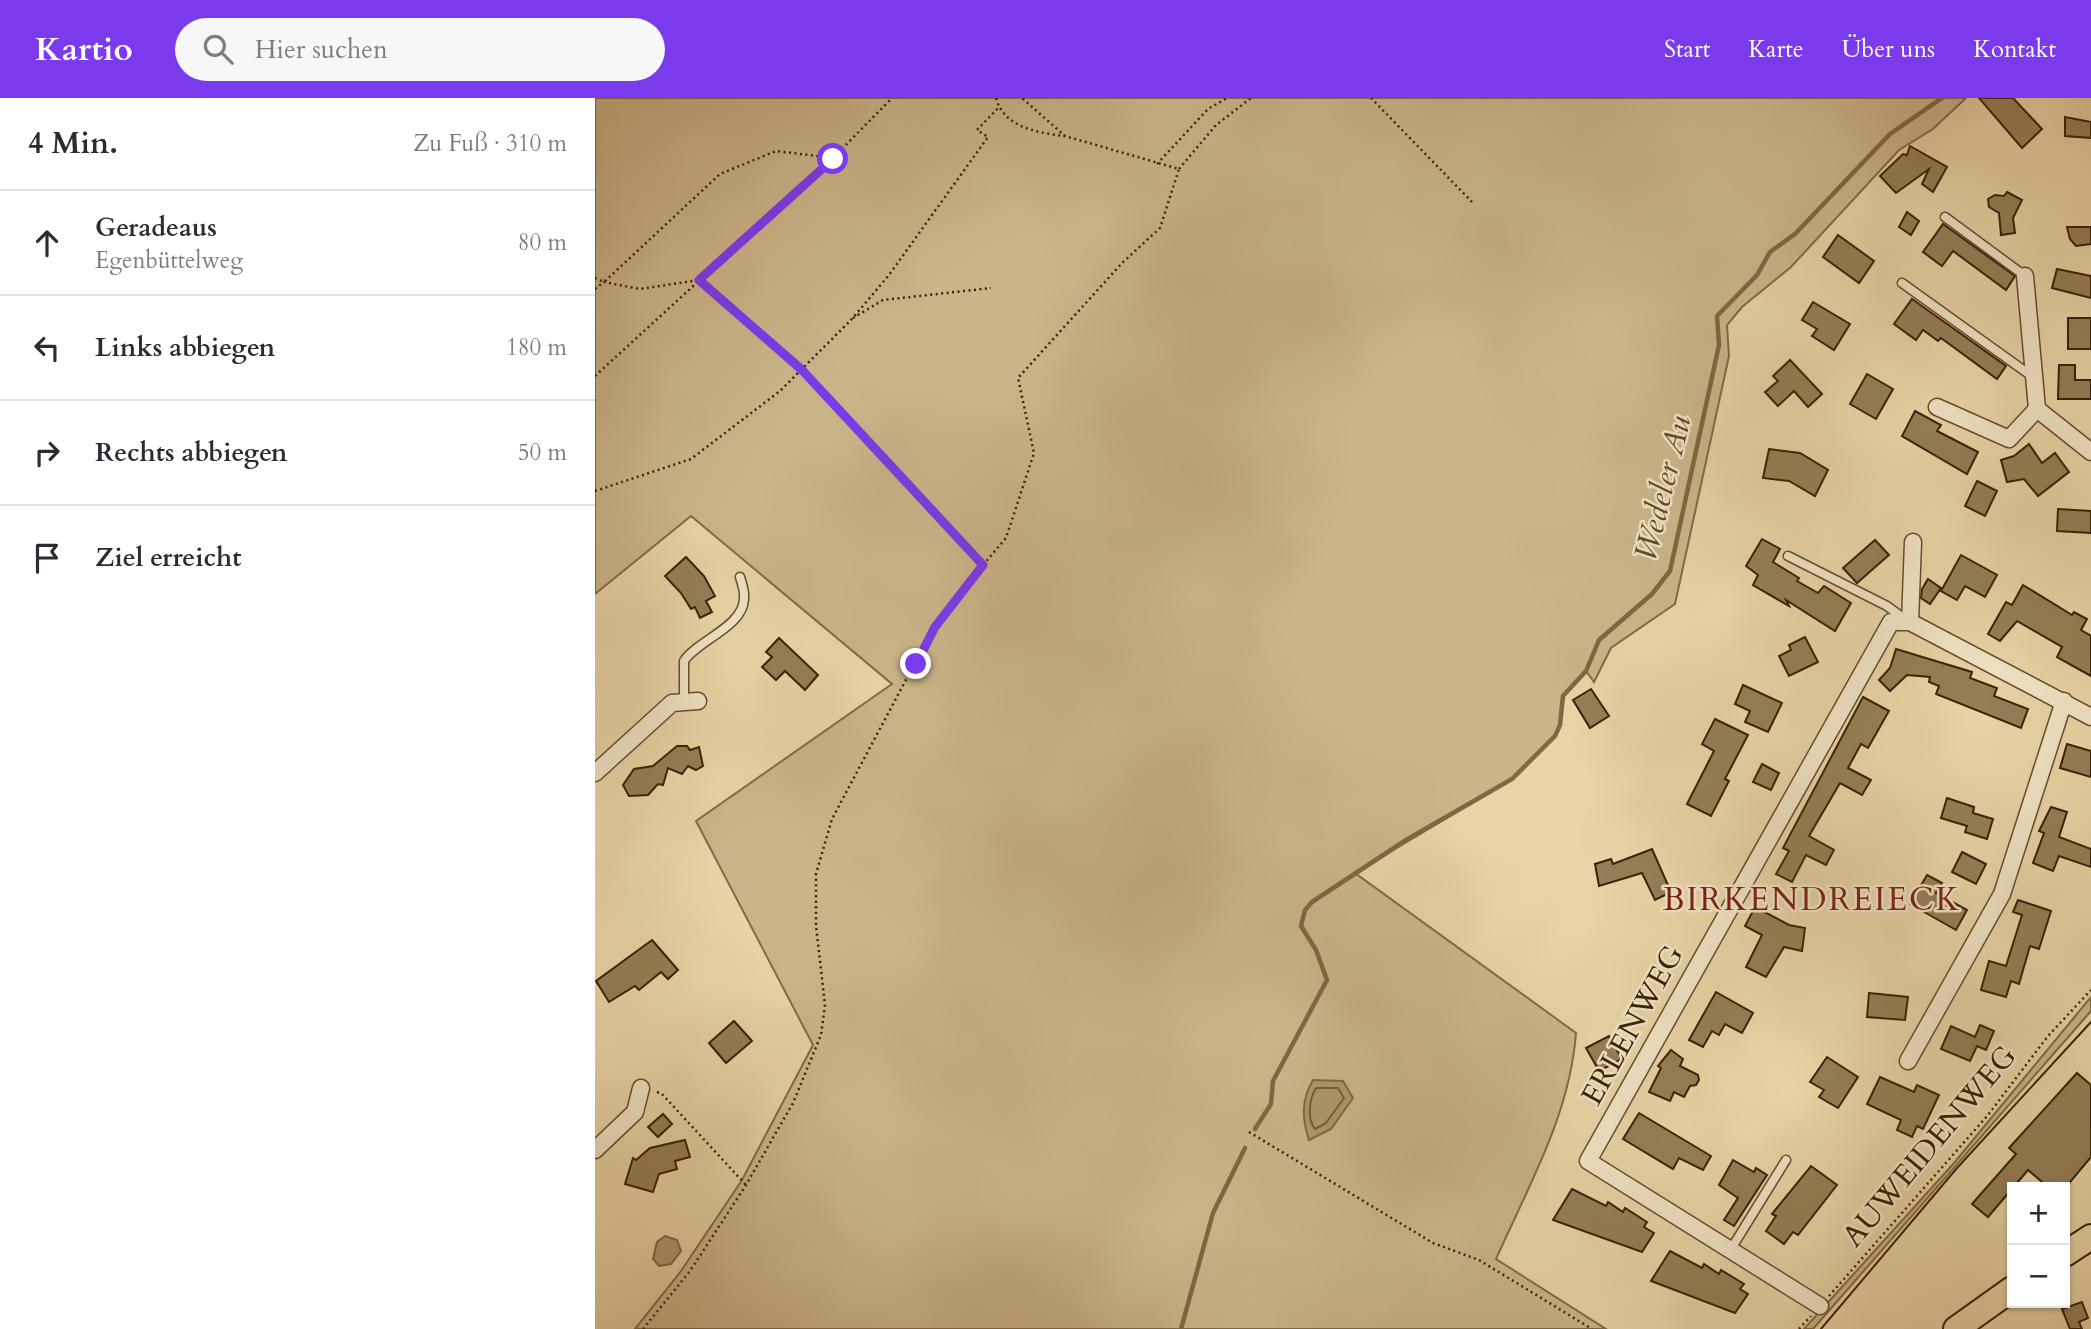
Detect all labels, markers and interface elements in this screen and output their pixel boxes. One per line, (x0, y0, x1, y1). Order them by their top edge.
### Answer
search box (175, 18, 665, 81)
text: Kartio (35, 27, 133, 72)
icon: search (199, 30, 237, 68)
text: Hier suchen (255, 32, 388, 67)
text: Start (1664, 33, 1710, 66)
text: Karte (1748, 33, 1804, 66)
text: Über uns (1842, 33, 1935, 66)
text: Kontakt (1973, 33, 2056, 66)
text: 4 Min. (28, 123, 118, 164)
text: Zu Fuß · 310 m (413, 128, 567, 159)
route start (817, 143, 848, 174)
text: Geradeaus (95, 210, 217, 245)
icon: ahead (28, 224, 66, 262)
text: 80 m (518, 227, 567, 258)
text: Egenbüttelweg (95, 245, 243, 276)
icon: left (28, 329, 66, 367)
text: Links abbiegen (95, 330, 275, 365)
text: 180 m (506, 332, 567, 363)
water label: Wedeler Au (1624, 411, 1702, 566)
icon: right (28, 434, 66, 472)
text: Rechts abbiegen (95, 435, 287, 470)
text: 50 m (518, 437, 567, 468)
icon: arrive (28, 539, 66, 577)
text: Ziel erreicht (95, 540, 241, 575)
route end (900, 648, 931, 679)
district label: BIRKENDREIECK (1663, 878, 1961, 922)
street label: ERLENWEG (1572, 938, 1693, 1113)
street label: AUWEIDENWEG (1833, 1037, 2026, 1256)
map controls (2007, 1182, 2070, 1308)
button: + (2007, 1182, 2070, 1245)
button: − (2007, 1245, 2070, 1308)

